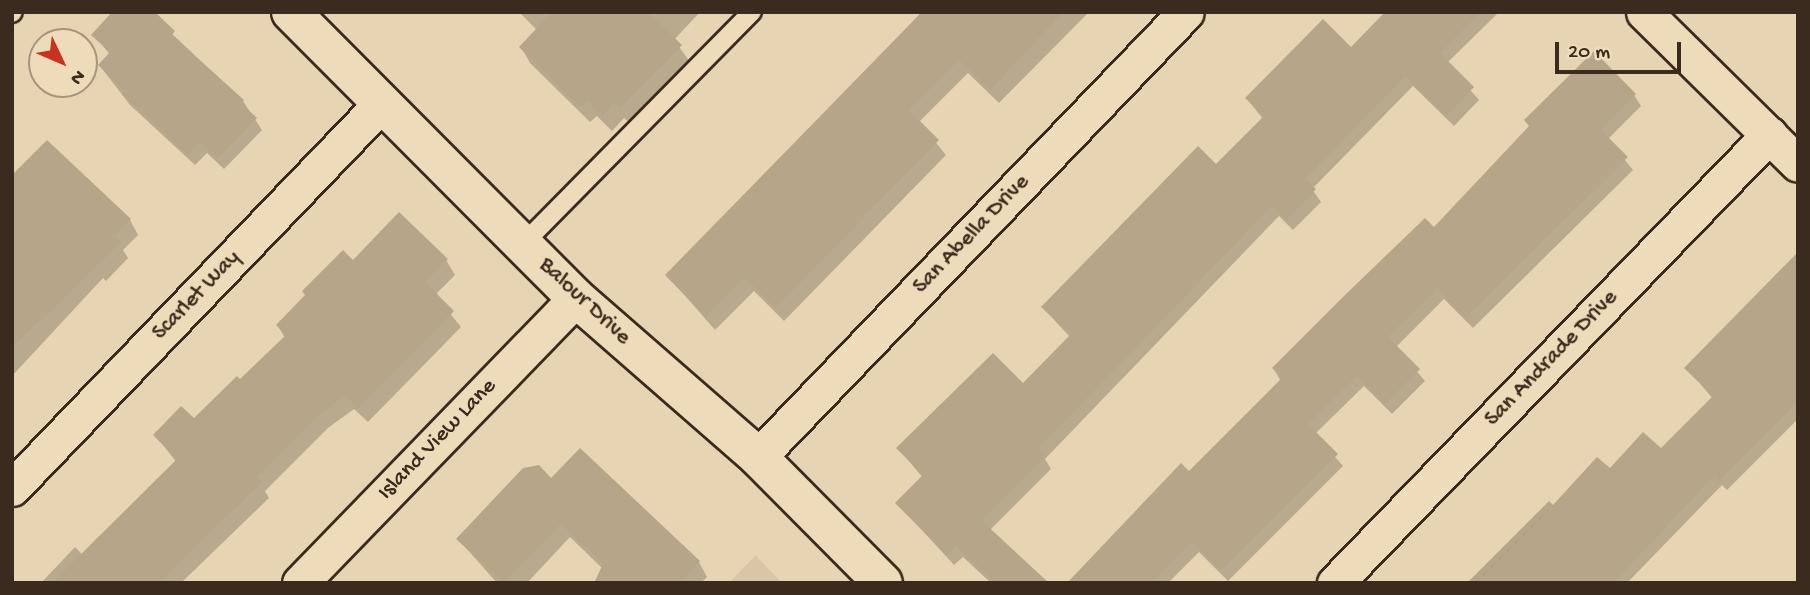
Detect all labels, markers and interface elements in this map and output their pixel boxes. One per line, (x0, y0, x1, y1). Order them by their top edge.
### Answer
north arrow (28, 28, 98, 98)
scale bar (1558, 28, 1684, 72)
text: 20 m (1568, 41, 1610, 66)
text: N (64, 64, 90, 89)
street label: San Abella Drive (908, 169, 1036, 301)
street label: Scarlet Way (147, 245, 247, 347)
street label: Balour Drive (532, 252, 636, 352)
street label: San Andrade Drive (1480, 285, 1624, 433)
street label: Island View Lane (373, 373, 503, 507)

